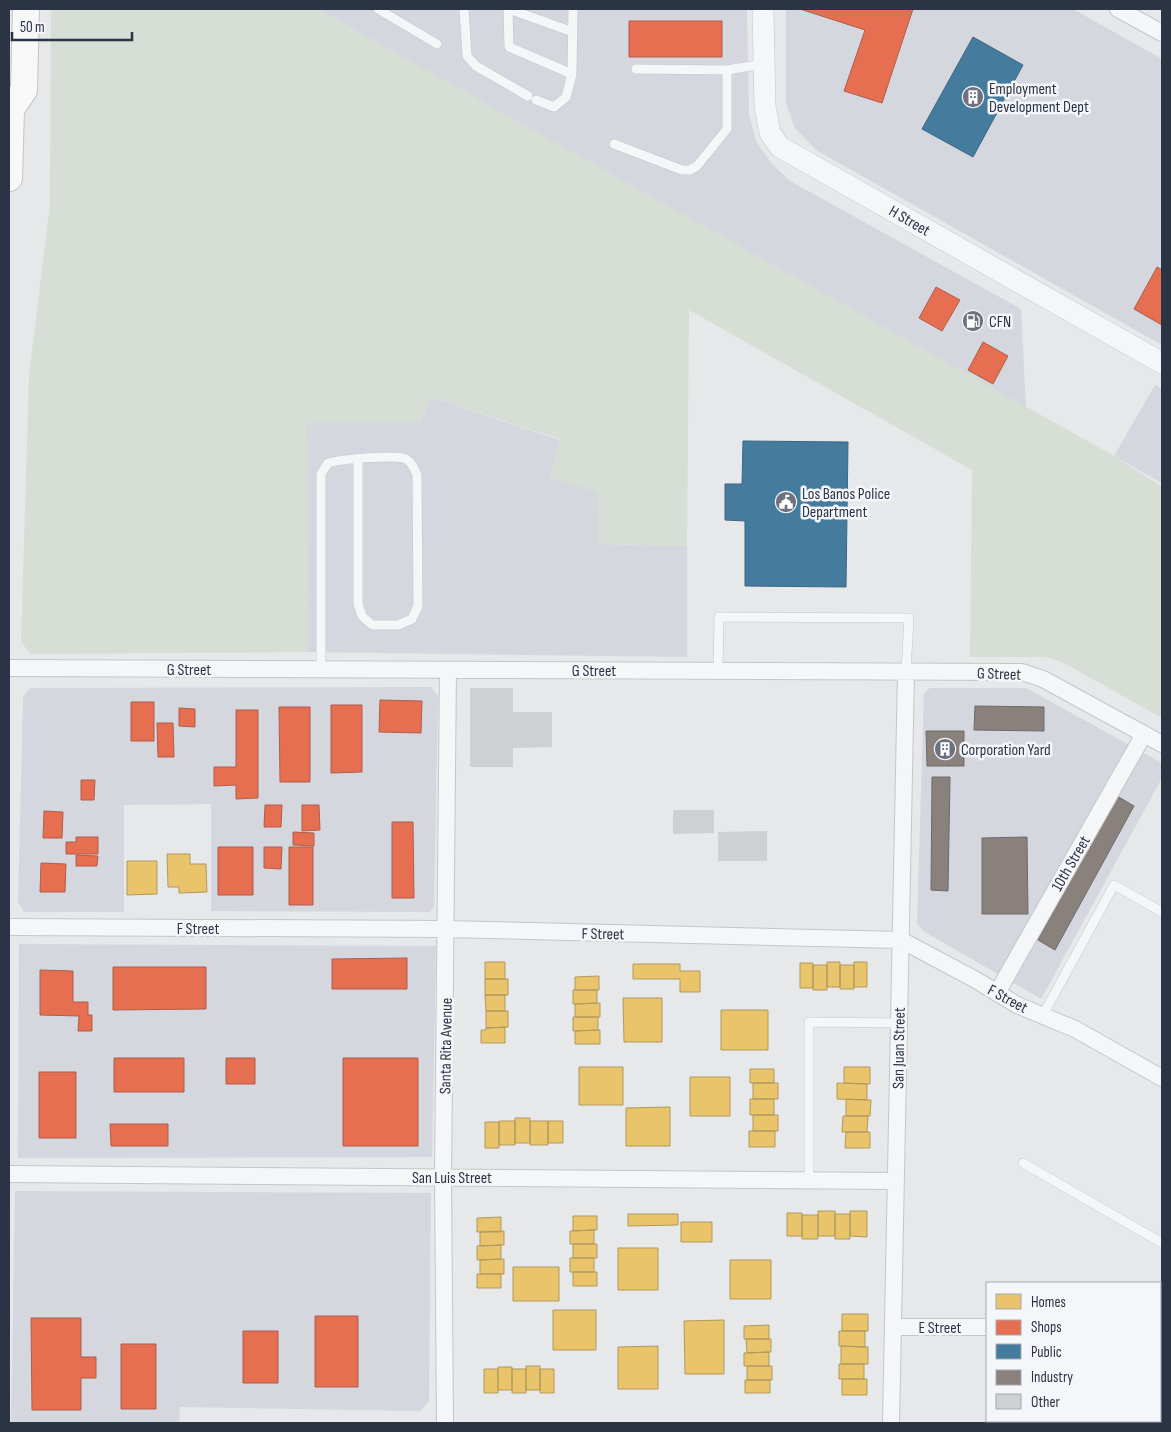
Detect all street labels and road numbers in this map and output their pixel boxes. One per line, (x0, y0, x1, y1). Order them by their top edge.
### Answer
street label: H Street (885, 202, 933, 241)
street label: G Street (167, 661, 211, 680)
street label: G Street (572, 662, 616, 681)
street label: G Street (976, 664, 1022, 685)
street label: 10th Street (1048, 833, 1095, 895)
street label: F Street (177, 920, 219, 939)
street label: F Street (582, 925, 625, 944)
street label: F Street (984, 981, 1031, 1018)
street label: Santa Rita Avenue (436, 998, 457, 1094)
street label: San Juan Street (889, 1007, 910, 1089)
street label: San Luis Street (412, 1169, 492, 1188)
street label: E Street (919, 1319, 962, 1338)

